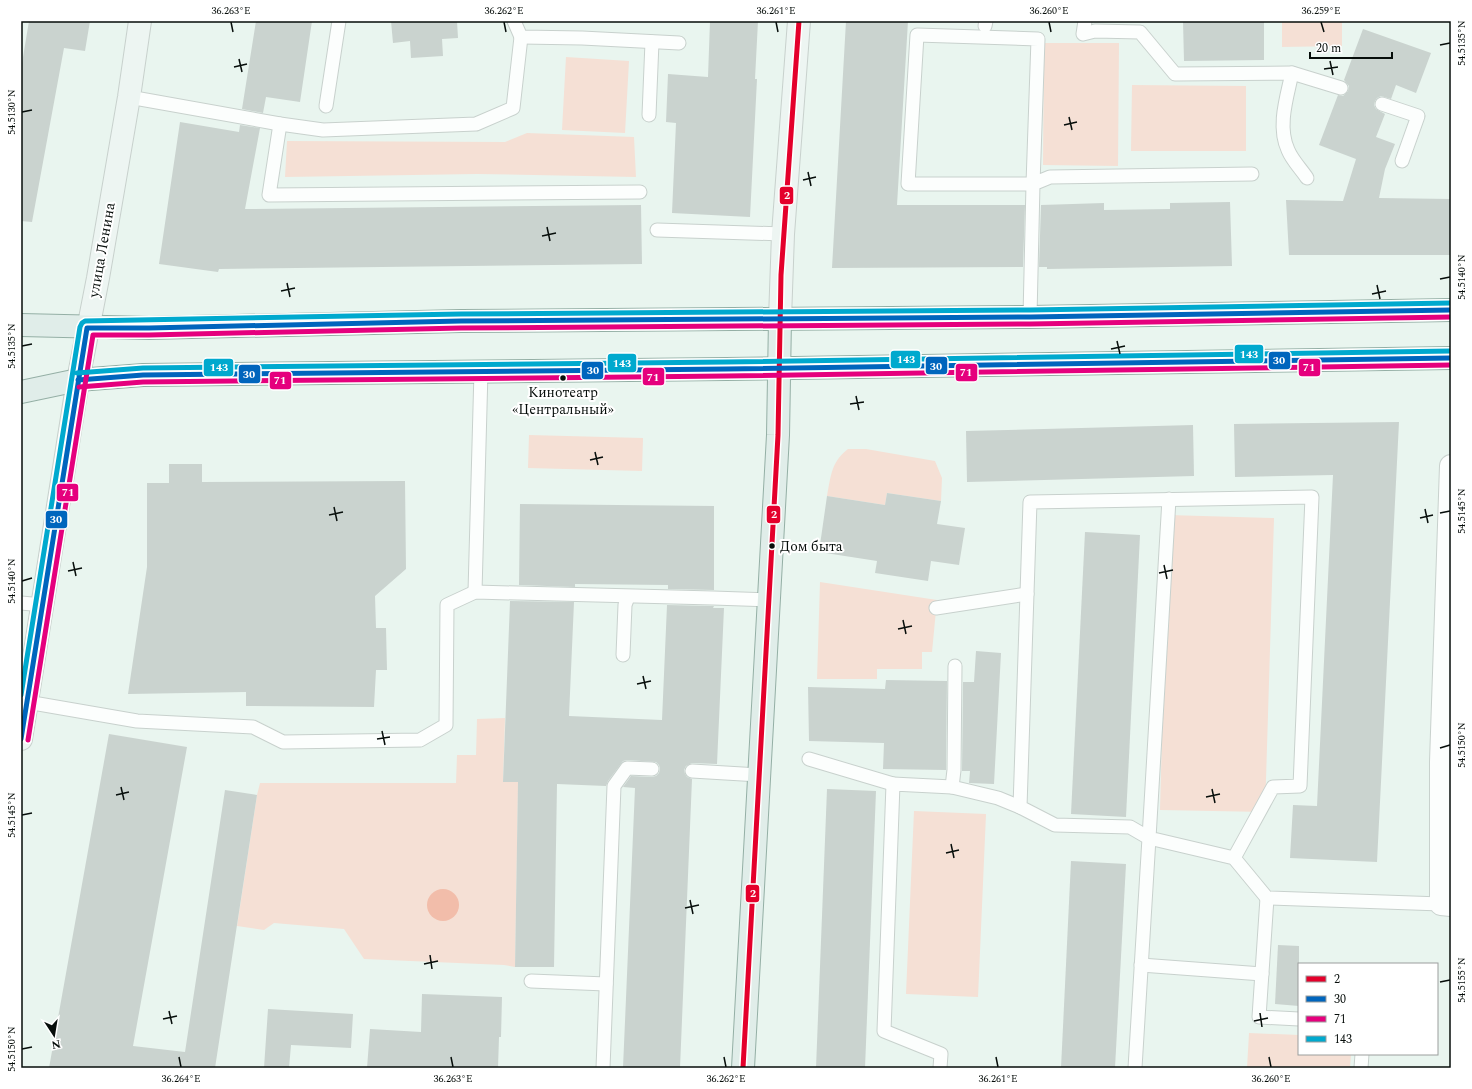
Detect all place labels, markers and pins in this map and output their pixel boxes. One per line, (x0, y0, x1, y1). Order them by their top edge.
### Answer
marker: Кинотеатр «Центральный» (558, 373, 568, 383)
place label: Кинотеатр «Центральный» (512, 382, 614, 420)
place label: Дом быта (780, 536, 843, 557)
marker: Дом быта (767, 541, 777, 551)

